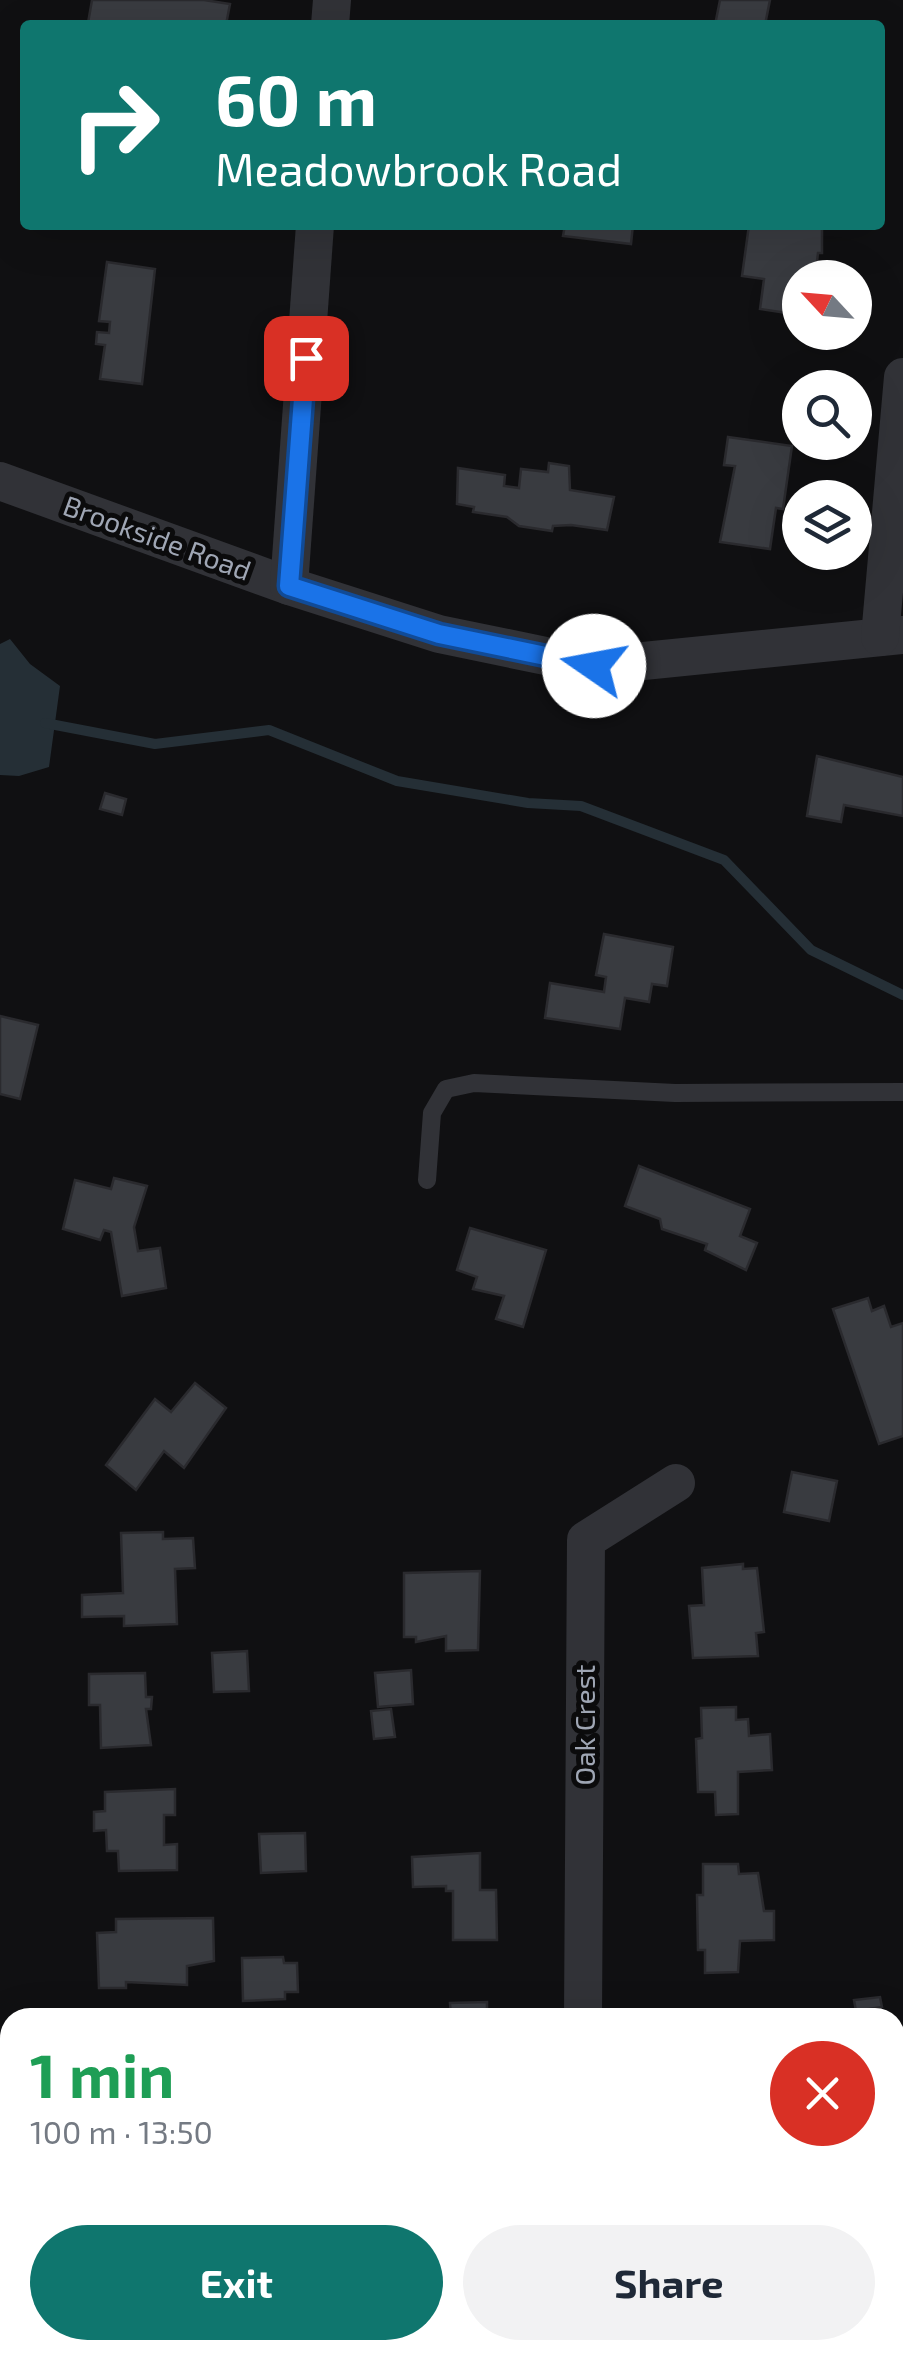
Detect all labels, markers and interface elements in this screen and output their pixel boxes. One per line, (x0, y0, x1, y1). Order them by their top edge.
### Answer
text: 60 m (215, 56, 377, 140)
icon: right (50, 60, 180, 190)
text: Meadowbrook Road (215, 141, 622, 195)
north arrow (782, 260, 872, 350)
map controls (782, 260, 872, 570)
pin (264, 316, 349, 401)
icon: arrive (279, 331, 334, 386)
button: search (782, 370, 872, 460)
button: layers (782, 480, 872, 570)
street label: Brookside Road (59, 487, 256, 587)
position arrow (542, 614, 646, 718)
street label: Oak Crest (567, 1664, 601, 1786)
text: 1 min (30, 2038, 174, 2110)
button: close (770, 2041, 875, 2146)
text: 100 m · 13:50 (30, 2112, 213, 2150)
button: Exit (30, 2225, 443, 2340)
button: Share (463, 2225, 875, 2340)

